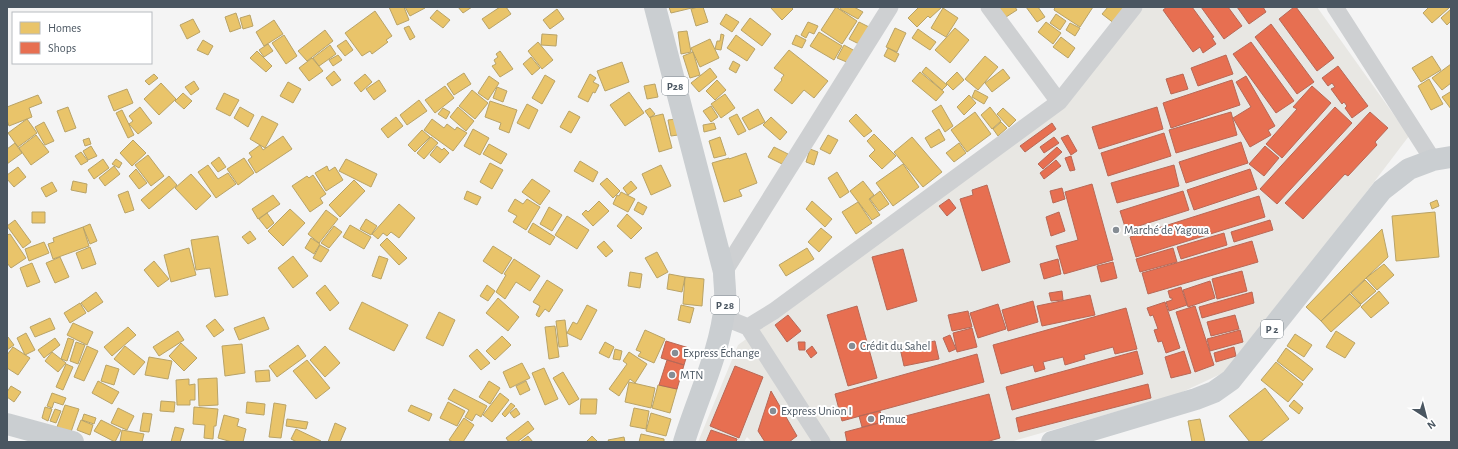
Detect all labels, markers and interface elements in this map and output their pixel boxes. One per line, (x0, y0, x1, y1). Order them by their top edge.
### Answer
legend (12, 12, 152, 64)
text: Homes (48, 22, 81, 34)
text: Shops (48, 42, 76, 54)
road number: P28 (662, 77, 688, 95)
place label: Marché de Yagoua (1124, 224, 1210, 236)
marker: Marché de Yagoua (1111, 225, 1121, 235)
road number: P 28 (711, 296, 739, 314)
road number: P 2 (1261, 320, 1283, 338)
place label: Crédit du Sahel (860, 340, 930, 352)
marker: Crédit du Sahel (847, 341, 857, 351)
place label: Express Échange (683, 346, 760, 359)
marker: Express Échange (670, 348, 680, 358)
place label: MTN (680, 369, 704, 381)
marker: MTN (667, 370, 677, 380)
north arrow (1406, 397, 1446, 437)
place label: Express Union I (781, 405, 852, 417)
marker: Express Union I (768, 406, 778, 416)
place label: Pmuc (879, 413, 906, 425)
marker: Pmuc (866, 414, 876, 424)
text: N (1425, 418, 1438, 431)

